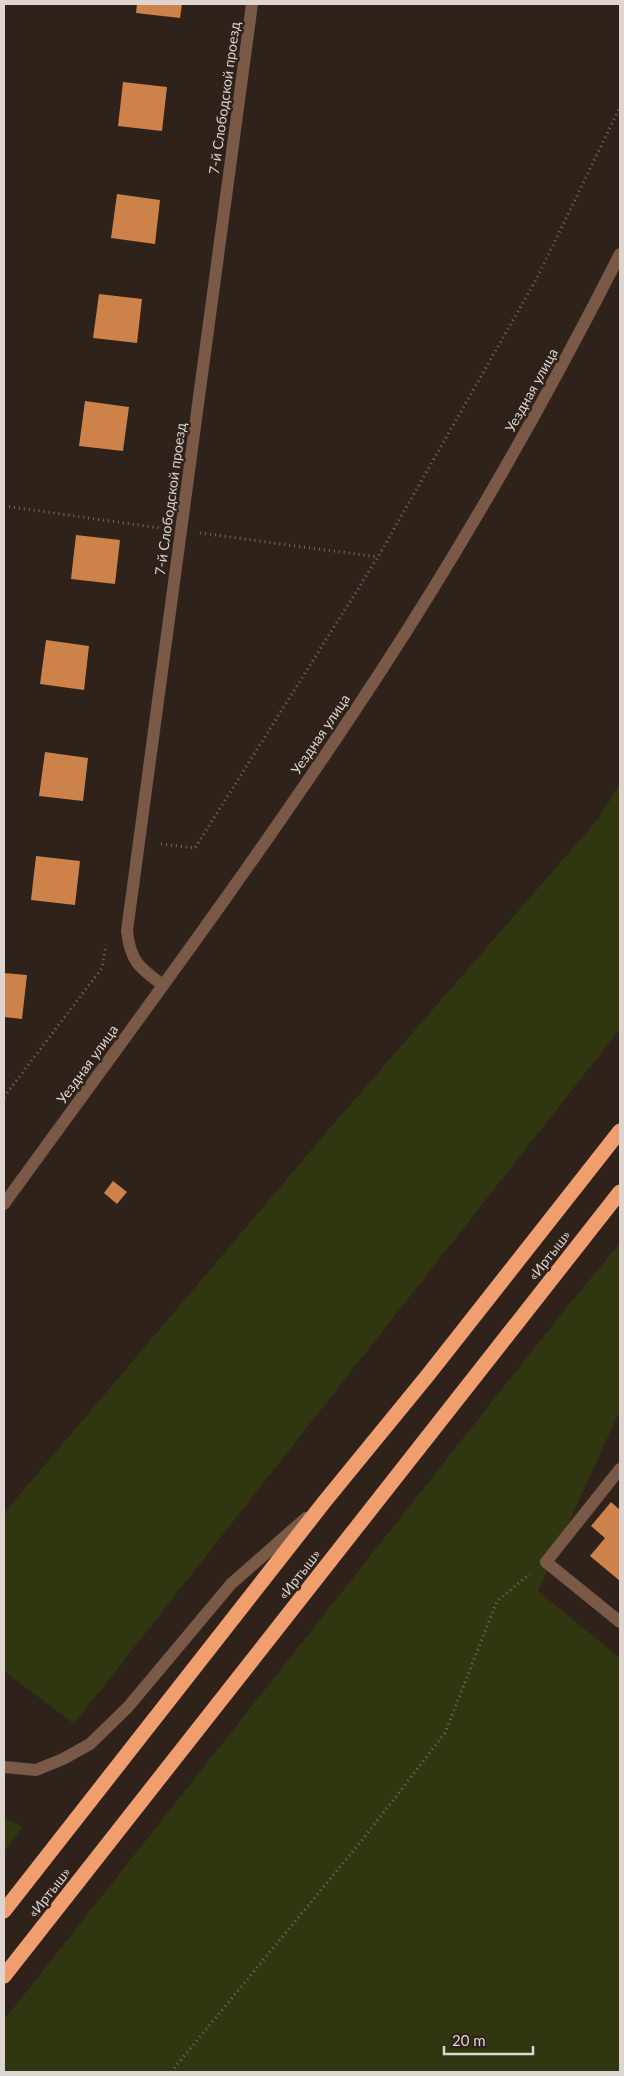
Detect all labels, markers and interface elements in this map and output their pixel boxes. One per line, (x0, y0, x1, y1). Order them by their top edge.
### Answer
street label: 7-й Слободской проезд (205, 20, 243, 175)
street label: Уездная улица (501, 345, 561, 435)
street label: 7-й Слободской проезд (151, 421, 189, 576)
street label: Уездная улица (287, 691, 353, 777)
street label: Уездная улица (53, 1021, 121, 1107)
street label: «Иртыш» (524, 1227, 574, 1283)
street label: «Иртыш» (274, 1546, 324, 1602)
street label: «Иртыш» (24, 1864, 74, 1920)
scale bar (444, 2024, 533, 2056)
text: 20 m (452, 2031, 486, 2049)

